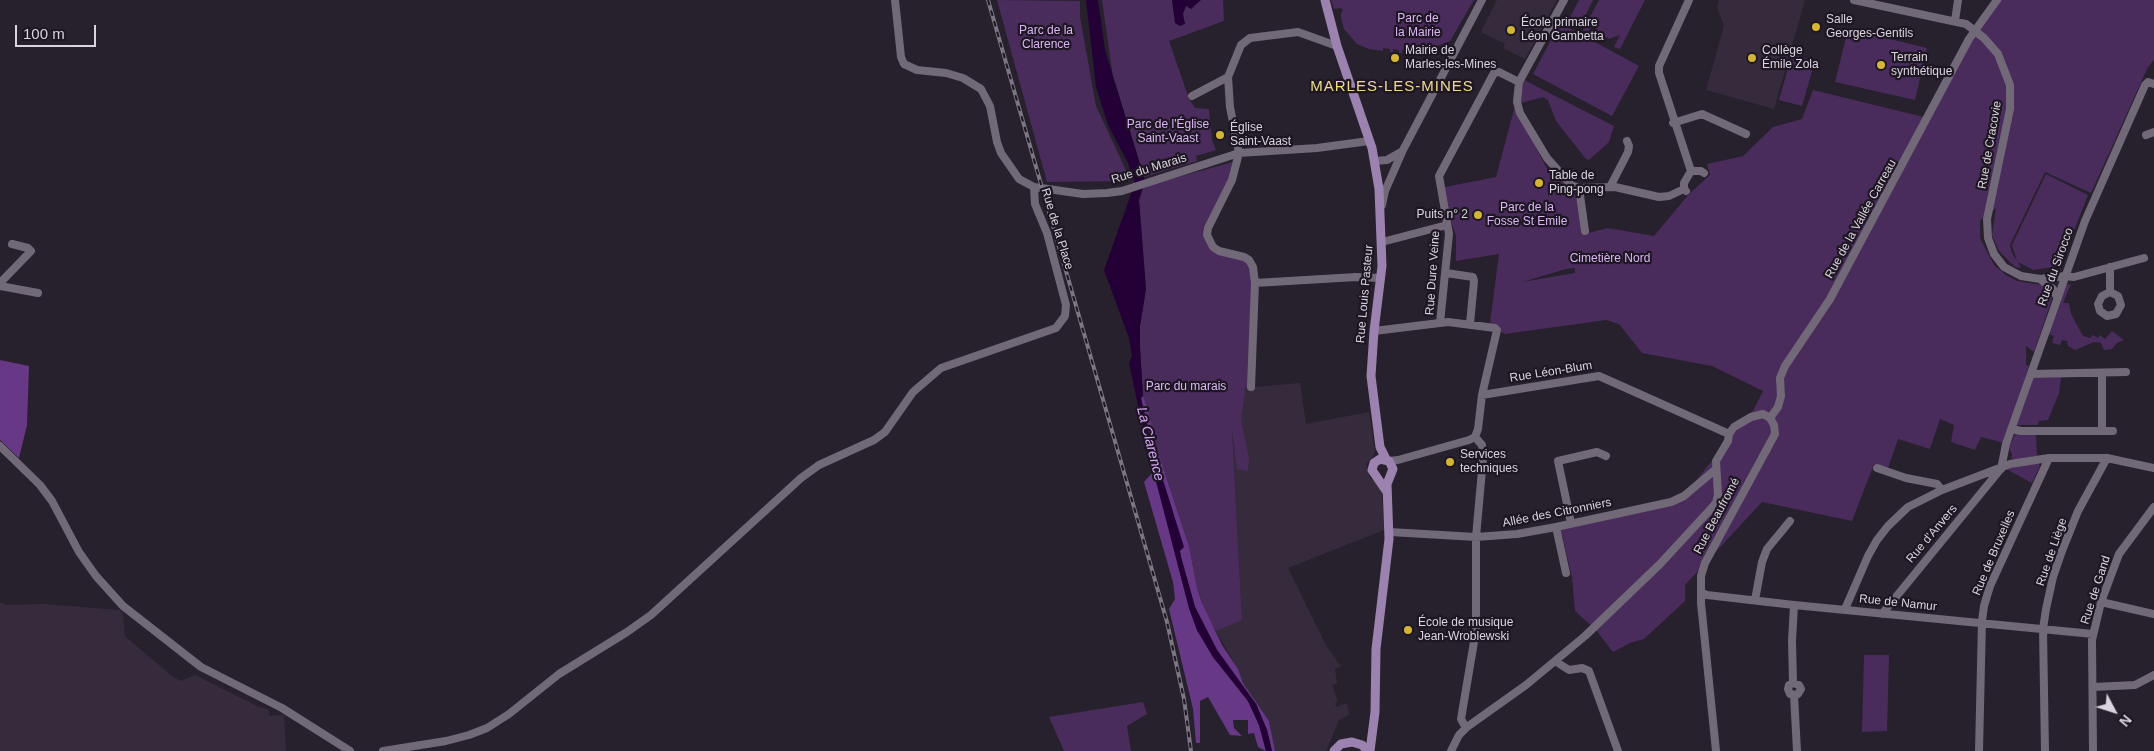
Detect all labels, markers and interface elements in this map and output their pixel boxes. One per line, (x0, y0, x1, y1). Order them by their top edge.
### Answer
park label: Parc de la Mairie (1395, 12, 1441, 40)
place label: Salle Georges-Gentils (1826, 13, 1913, 41)
scale bar (18, 15, 99, 47)
place label: École primaire Léon Gambetta (1521, 16, 1604, 44)
marker: Salle Georges-Gentils (1810, 21, 1822, 33)
park label: Parc de la Clarence (1019, 24, 1073, 52)
marker: École primaire Léon Gambetta (1505, 24, 1517, 36)
text: 100 m (23, 25, 65, 42)
place label: Mairie de Marles-les-Mines (1405, 44, 1496, 72)
place label: Collège Émile Zola (1762, 44, 1819, 72)
place label: Terrain synthétique (1891, 51, 1952, 79)
marker: Mairie de Marles-les-Mines (1389, 52, 1401, 64)
marker: Collège Émile Zola (1746, 52, 1758, 64)
marker: Terrain synthétique (1875, 59, 1887, 71)
district label: MARLES-LES-MINES (1308, 78, 1476, 96)
street label: Rue de Cracovie (1975, 100, 2005, 190)
park label: Parc de l'Église Saint-Vaast (1127, 118, 1209, 146)
place label: Église Saint-Vaast (1230, 121, 1291, 149)
marker: Église Saint-Vaast (1214, 129, 1226, 141)
street label: Rue du Marais (1110, 151, 1188, 187)
street label: Rue de la Vallée Carreau (1822, 157, 1900, 281)
place label: Table de Ping-pong (1549, 169, 1604, 197)
marker: Table de Ping-pong (1533, 177, 1545, 189)
street label: Rue de la Place (1038, 186, 1076, 272)
park label: Parc de la Fosse St Emile (1487, 201, 1567, 229)
place label: Puits n° 2 (1417, 208, 1468, 222)
marker: Puits n° 2 (1472, 209, 1484, 221)
street label: Rue du Sirocco (2035, 226, 2077, 308)
street label: Rue Dure Veine (1423, 230, 1443, 316)
street label: Rue Louis Pasteur (1354, 244, 1376, 344)
park label: Cimetière Nord (1570, 252, 1650, 266)
street label: Rue Léon-Blum (1509, 358, 1593, 386)
park label: Parc du marais (1146, 380, 1226, 394)
water label: La Clarence (1133, 405, 1167, 483)
place label: Services techniques (1460, 448, 1518, 476)
marker: Services techniques (1444, 456, 1456, 468)
street label: Rue Beaufromé (1691, 476, 1743, 556)
street label: Allée des Citronniers (1501, 495, 1613, 531)
street label: Rue d'Anvers (1903, 502, 1961, 566)
street label: Rue de Bruxelles (1970, 508, 2018, 598)
street label: Rue de Liège (2034, 516, 2070, 588)
street label: Rue de Gand (2078, 554, 2114, 626)
street label: Rue de Namur (1858, 592, 1938, 614)
place label: École de musique Jean-Wroblewski (1418, 616, 1513, 644)
marker: École de musique Jean-Wroblewski (1402, 624, 1414, 636)
north arrow (2089, 686, 2139, 736)
text: N (2116, 712, 2135, 730)

